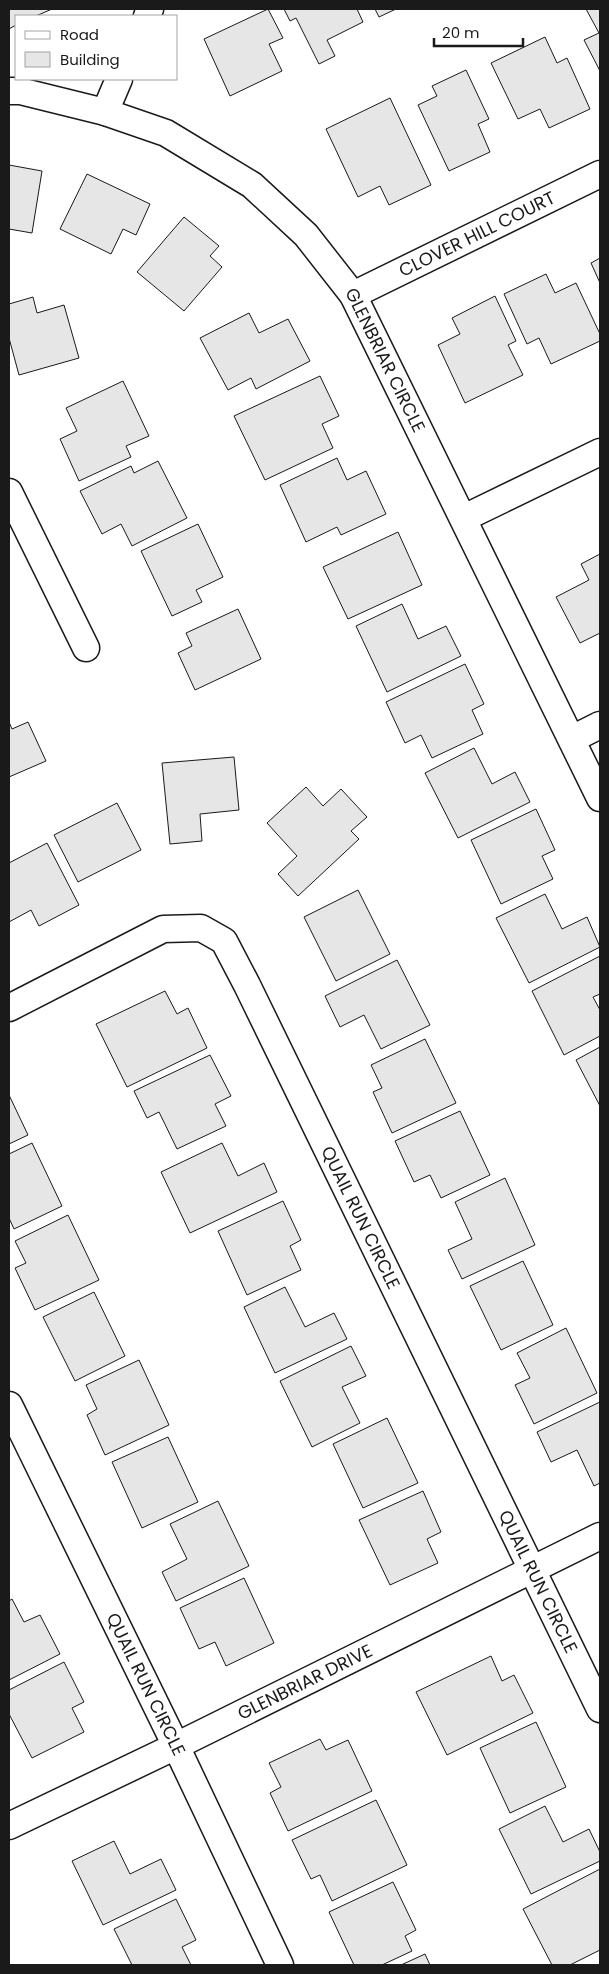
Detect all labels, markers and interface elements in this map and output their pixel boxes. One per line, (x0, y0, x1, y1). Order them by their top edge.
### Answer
legend (15, 15, 178, 80)
scale bar (434, 15, 523, 47)
text: 20 m (442, 22, 480, 43)
text: Road (60, 24, 99, 45)
text: Building (60, 49, 120, 70)
street label: CLOVER HILL COURT (394, 185, 559, 283)
street label: GLENBRIAR CIRCLE (339, 283, 432, 436)
street label: QUAIL RUN CIRCLE (315, 1142, 406, 1293)
street label: QUAIL RUN CIRCLE (493, 1506, 584, 1657)
street label: QUAIL RUN CIRCLE (101, 1608, 192, 1760)
street label: GLENBRIAR DRIVE (233, 1638, 376, 1726)

